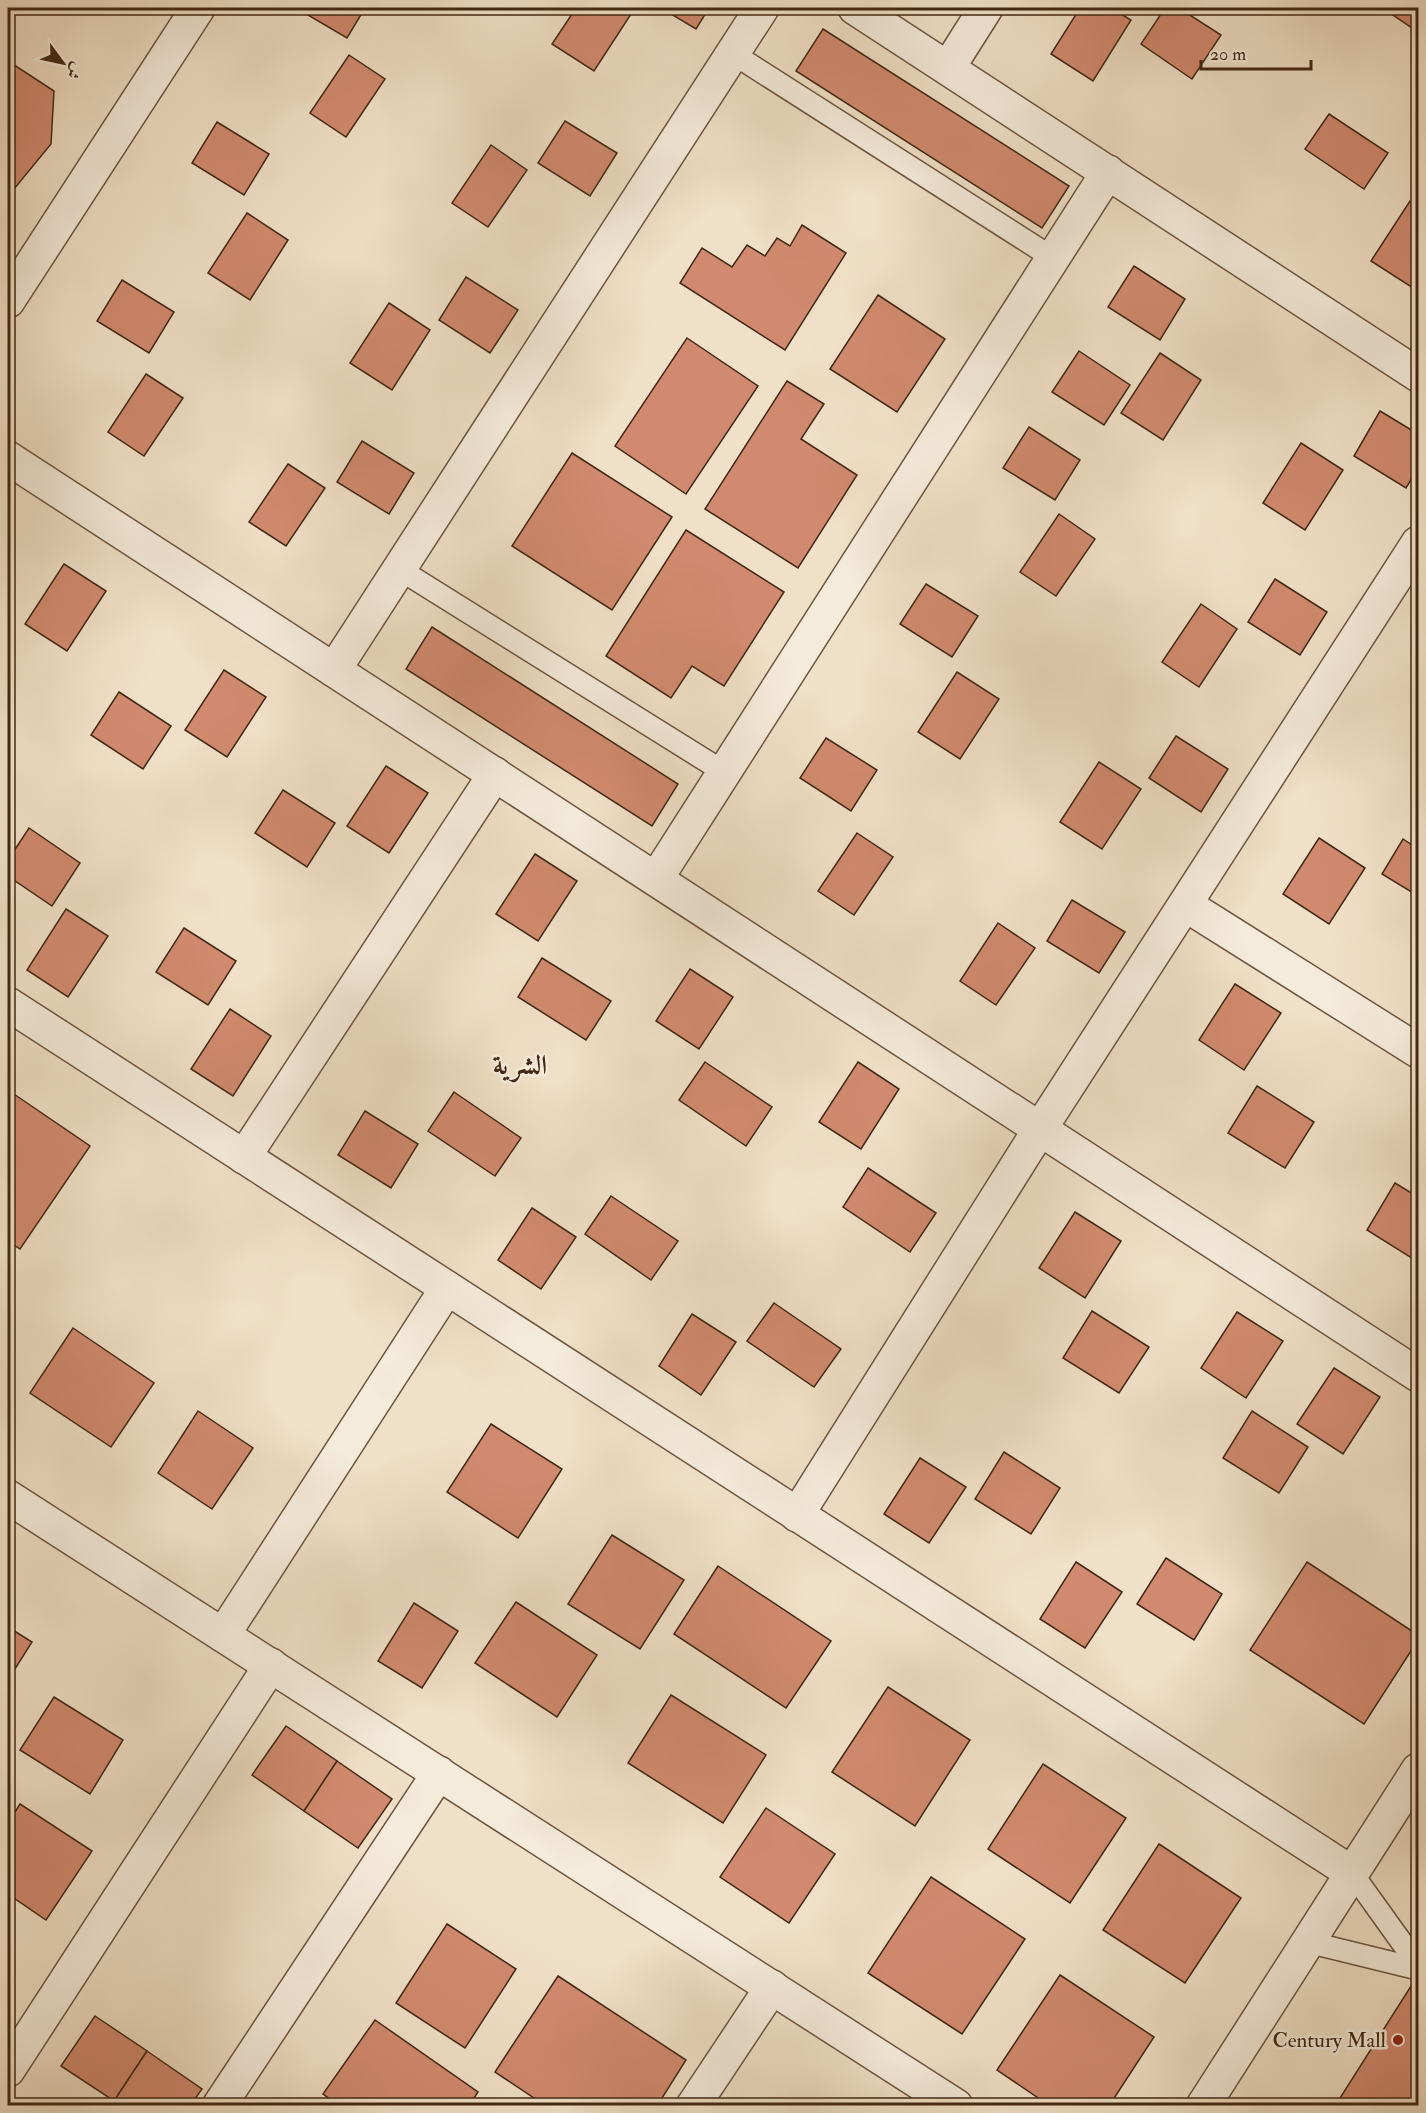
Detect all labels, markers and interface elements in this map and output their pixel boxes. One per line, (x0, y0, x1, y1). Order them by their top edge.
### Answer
north arrow (33, 33, 93, 93)
scale bar (1201, 33, 1310, 71)
text: 20 m (1210, 43, 1246, 66)
text: ش (62, 59, 87, 83)
district label: الشرية (493, 1049, 547, 1083)
place label: Century Mall (1272, 2027, 1387, 2054)
marker: Century Mall (1391, 2033, 1405, 2047)

